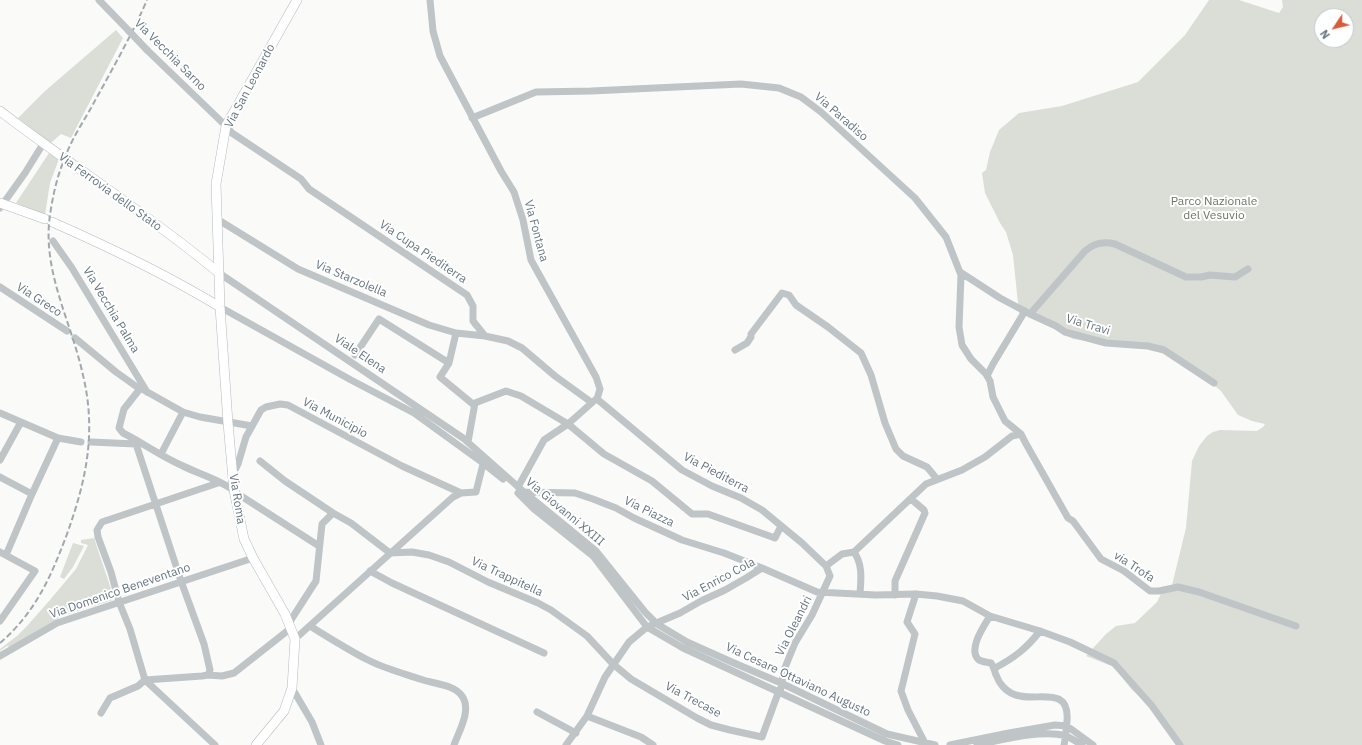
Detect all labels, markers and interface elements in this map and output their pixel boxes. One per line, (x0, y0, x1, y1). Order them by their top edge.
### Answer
north arrow (1314, 8, 1354, 48)
street label: Via Vecchia Sarno (131, 16, 209, 94)
text: N (1317, 27, 1333, 42)
street label: Via San Leonardo (222, 42, 278, 130)
street label: Via Paradiso (811, 90, 871, 144)
street label: Via Ferrovia dello Stato (56, 150, 164, 234)
park label: Parco Nazionale del Vesuvio (1171, 195, 1257, 223)
street label: Via Fontana (521, 199, 551, 263)
street label: Via Cupa Piediterra (376, 217, 470, 287)
street label: Via Starzolella (313, 257, 389, 301)
street label: Via Vecchia Palma (80, 264, 142, 356)
street label: Via Greco (13, 280, 65, 320)
street label: Via Travi (1064, 311, 1112, 339)
street label: Viale Elena (331, 331, 389, 377)
street label: Via Municipio (300, 395, 370, 441)
street label: Via Piediterra (681, 450, 751, 496)
street label: Via Roma (226, 473, 248, 525)
street label: Via Giovanni XXIII (523, 475, 607, 549)
street label: Via Piazza (622, 494, 676, 530)
street label: via Trofa (1111, 549, 1157, 585)
street label: Via Trappitella (469, 554, 545, 600)
street label: Via Enrico Cola (680, 555, 758, 605)
street label: Via Domenico Beneventano (48, 560, 192, 622)
street label: Via Oleandri (773, 594, 815, 658)
street label: Via Cesare Ottaviano Augusto (723, 640, 873, 720)
street label: Via Trecase (662, 679, 724, 721)

